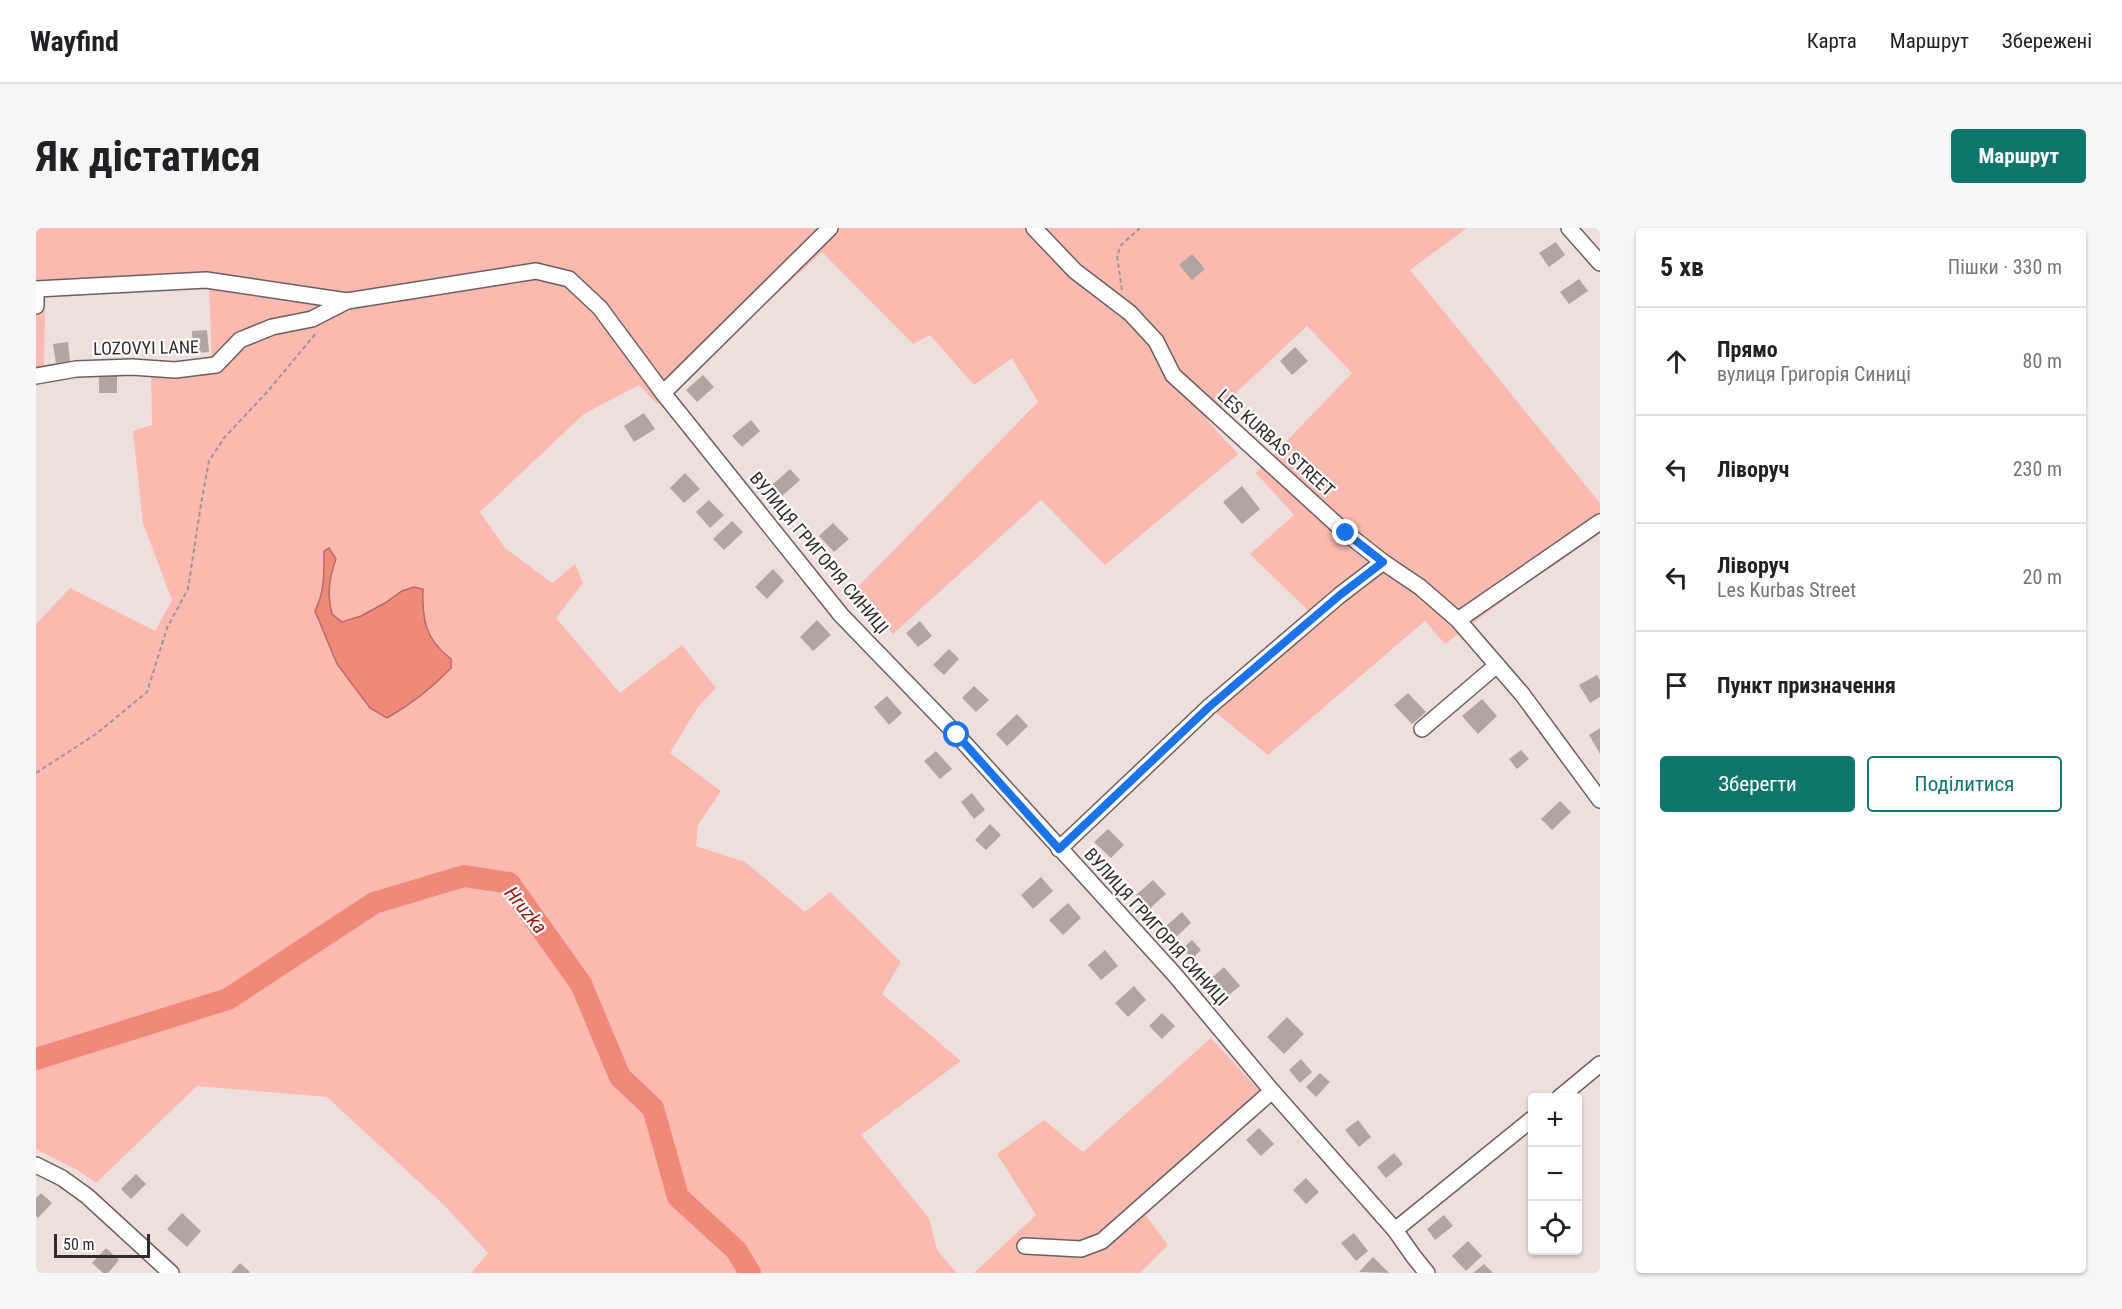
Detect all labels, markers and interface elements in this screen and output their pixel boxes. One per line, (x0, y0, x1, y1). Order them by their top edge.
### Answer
text: Wayfind (30, 25, 119, 58)
text: Карта (1807, 29, 1857, 53)
text: Маршрут (1890, 29, 1969, 53)
text: Збережені (2002, 29, 2092, 53)
button: Маршрут (1951, 129, 2086, 183)
text: Як дістатися (36, 132, 261, 181)
text: 5 хв (1660, 252, 1704, 282)
text: Пішки · 330 m (1948, 255, 2062, 279)
street label: LOZOVYI LANE (93, 336, 199, 359)
text: Прямо (1717, 337, 1778, 362)
icon: ahead (1660, 345, 1693, 378)
text: 80 m (2023, 349, 2062, 373)
text: вулиця Григорія Синиці (1717, 362, 1911, 386)
street label: LES KURBAS STREET (1214, 385, 1339, 501)
icon: left (1660, 453, 1693, 486)
text: Ліворуч (1717, 457, 1789, 482)
text: 230 m (2013, 457, 2062, 481)
street label: ВУЛИЦЯ ГРИГОРІЯ СИНИЦІ (746, 468, 893, 638)
route end (1332, 519, 1358, 545)
text: Ліворуч (1717, 553, 1789, 578)
icon: left (1660, 561, 1693, 594)
text: 20 m (2023, 565, 2062, 589)
text: Les Kurbas Street (1717, 578, 1856, 602)
icon: arrive (1660, 669, 1693, 702)
text: Пункт призначення (1717, 673, 1896, 698)
route start (943, 721, 969, 747)
button: Зберегти (1660, 756, 1855, 812)
button: Поділитися (1867, 756, 2062, 812)
street label: ВУЛИЦЯ ГРИГОРІЯ СИНИЦІ (1080, 844, 1233, 1010)
water label: Hruzka (500, 882, 552, 938)
map controls (1528, 1093, 1582, 1255)
button: + (1528, 1093, 1582, 1147)
button: − (1528, 1147, 1582, 1201)
button: locate (1528, 1201, 1582, 1255)
scale bar (54, 1231, 150, 1258)
text: 50 m (63, 1235, 95, 1254)

